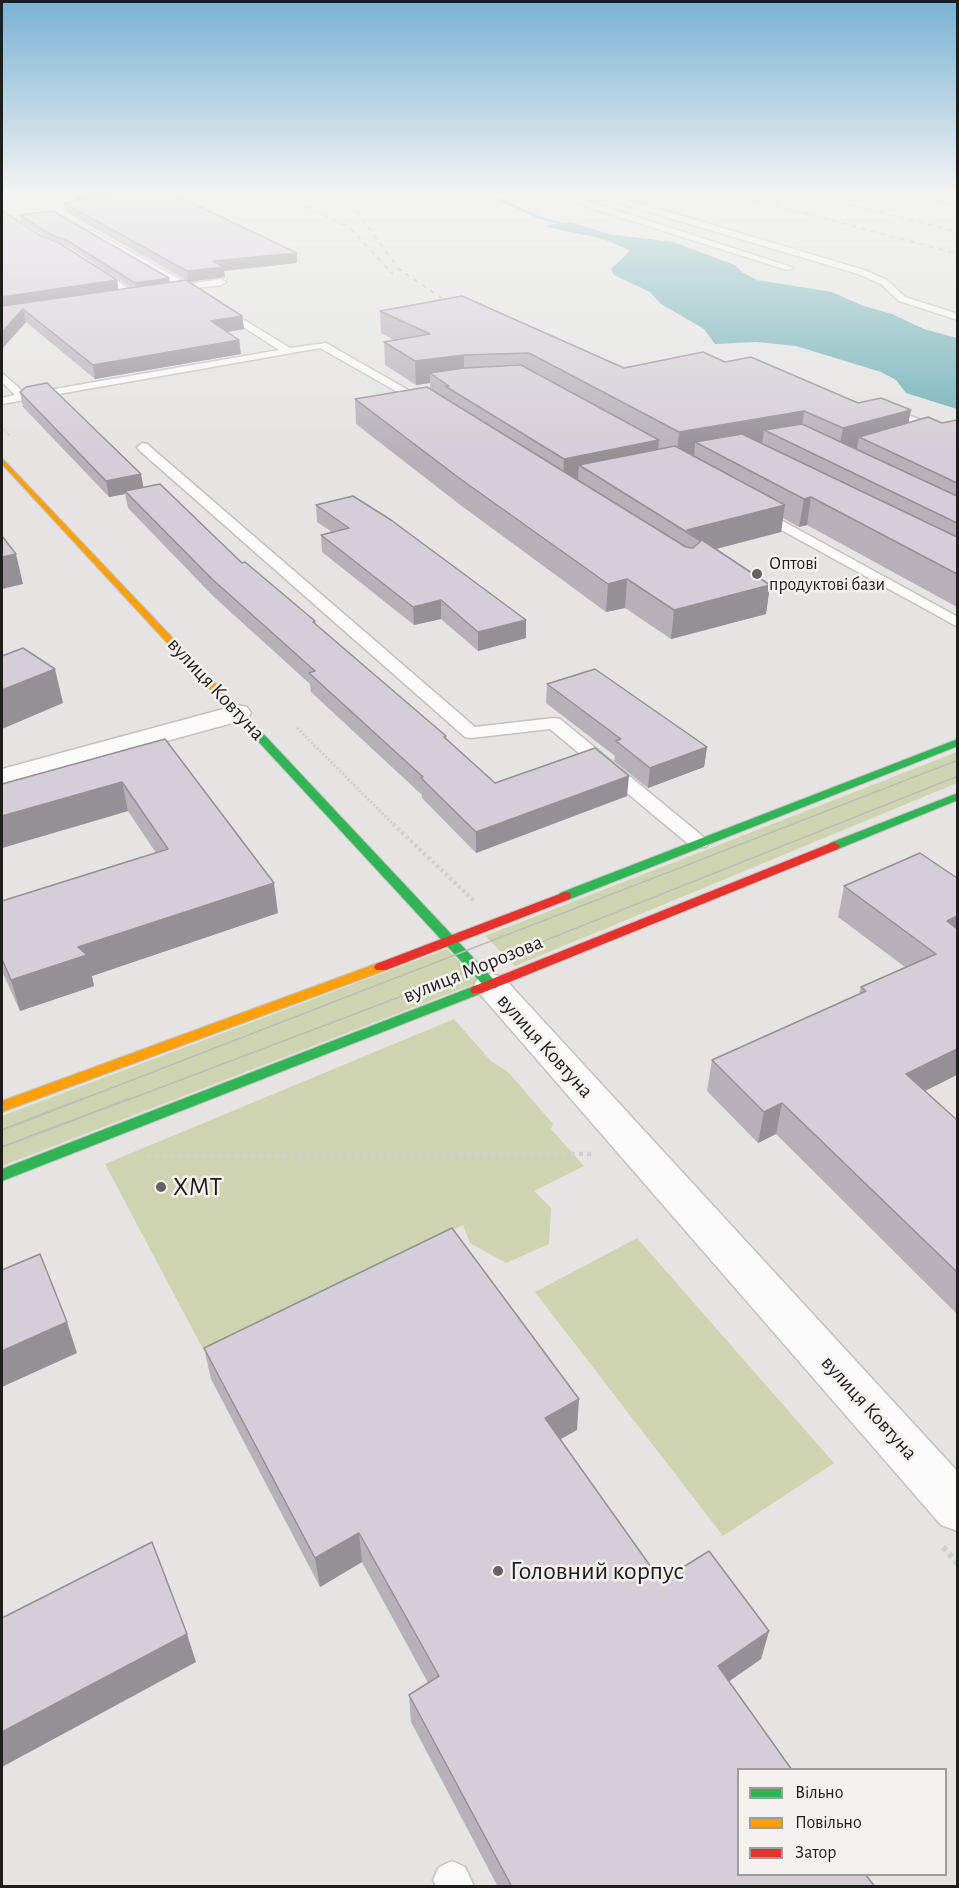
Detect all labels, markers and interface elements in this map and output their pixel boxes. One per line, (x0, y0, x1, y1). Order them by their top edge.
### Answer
place label: Оптові продуктові бази (769, 553, 885, 596)
marker: Оптові продуктові бази (750, 567, 764, 581)
street label: вулиця Ковтуна (162, 632, 270, 746)
street label: вулиця Морозова (399, 929, 547, 1009)
street label: вулиця Ковтуна (491, 989, 599, 1103)
place label: ХМТ (173, 1171, 222, 1203)
marker: ХМТ (154, 1180, 168, 1194)
street label: вулиця Ковтуна (815, 1351, 923, 1465)
place label: Головний корпус (510, 1555, 684, 1587)
marker: Головний корпус (491, 1564, 505, 1578)
legend (737, 1768, 947, 1876)
text: Вільно (795, 1784, 843, 1802)
text: Повільно (795, 1814, 862, 1832)
text: Затор (795, 1844, 836, 1862)

